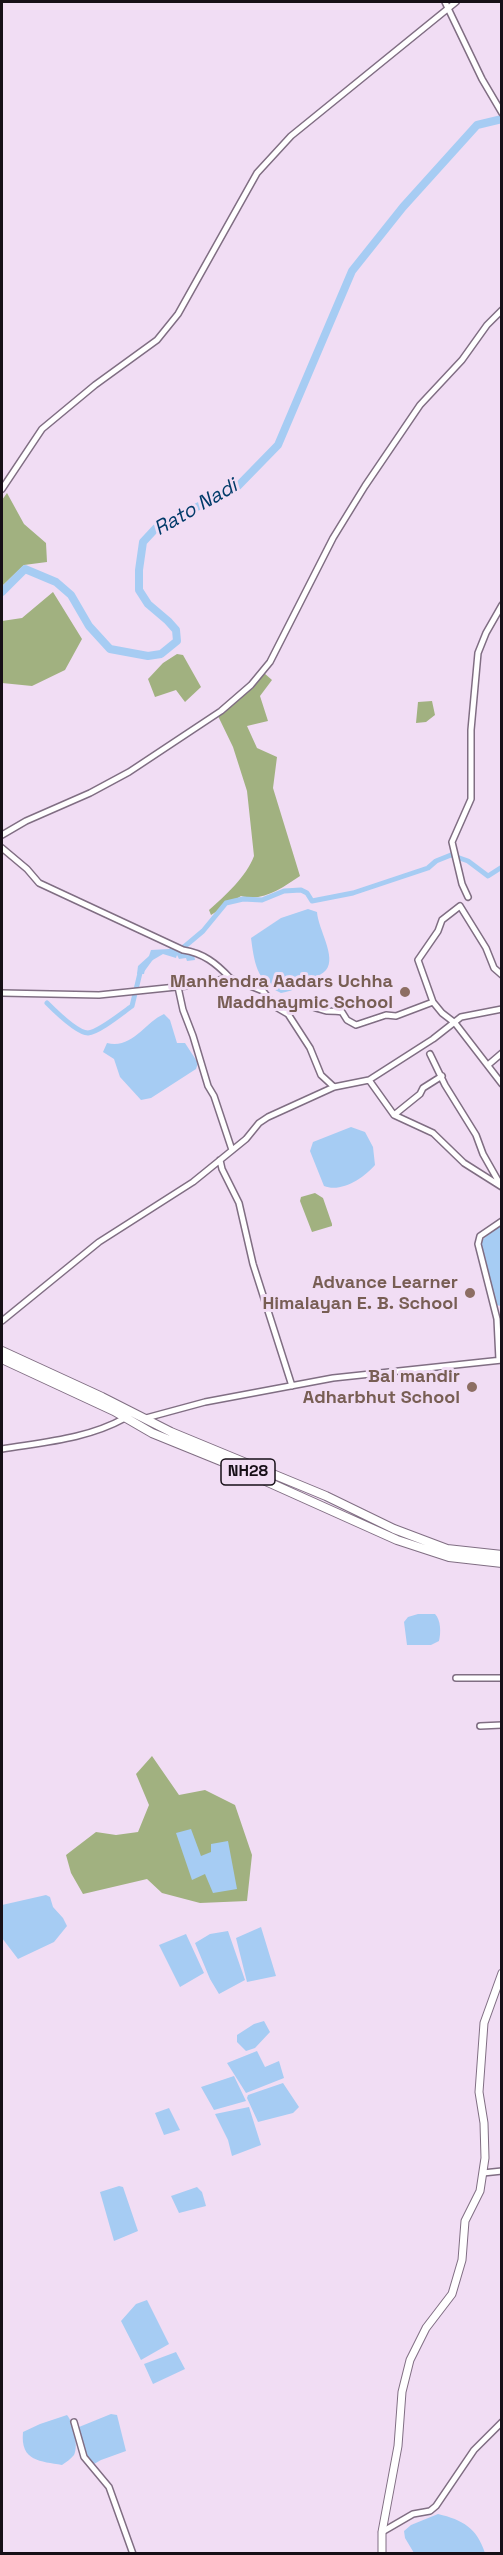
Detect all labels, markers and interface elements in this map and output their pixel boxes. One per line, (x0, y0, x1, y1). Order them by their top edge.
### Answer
water label: Rato Nadi (150, 475, 242, 541)
place label: Manhendra Aadars Uchha Maddhaymic School (170, 971, 393, 1014)
marker: Manhendra Aadars Uchha Maddhaymic School (398, 985, 412, 999)
place label: Advance Learner Himalayan E. B. School (262, 1272, 458, 1314)
marker: Advance Learner Himalayan E. B. School (463, 1286, 477, 1300)
place label: Bal mandir Adharbhut School (303, 1366, 460, 1408)
marker: Bal mandir Adharbhut School (465, 1380, 479, 1394)
road number: NH28 (221, 1459, 275, 1485)

